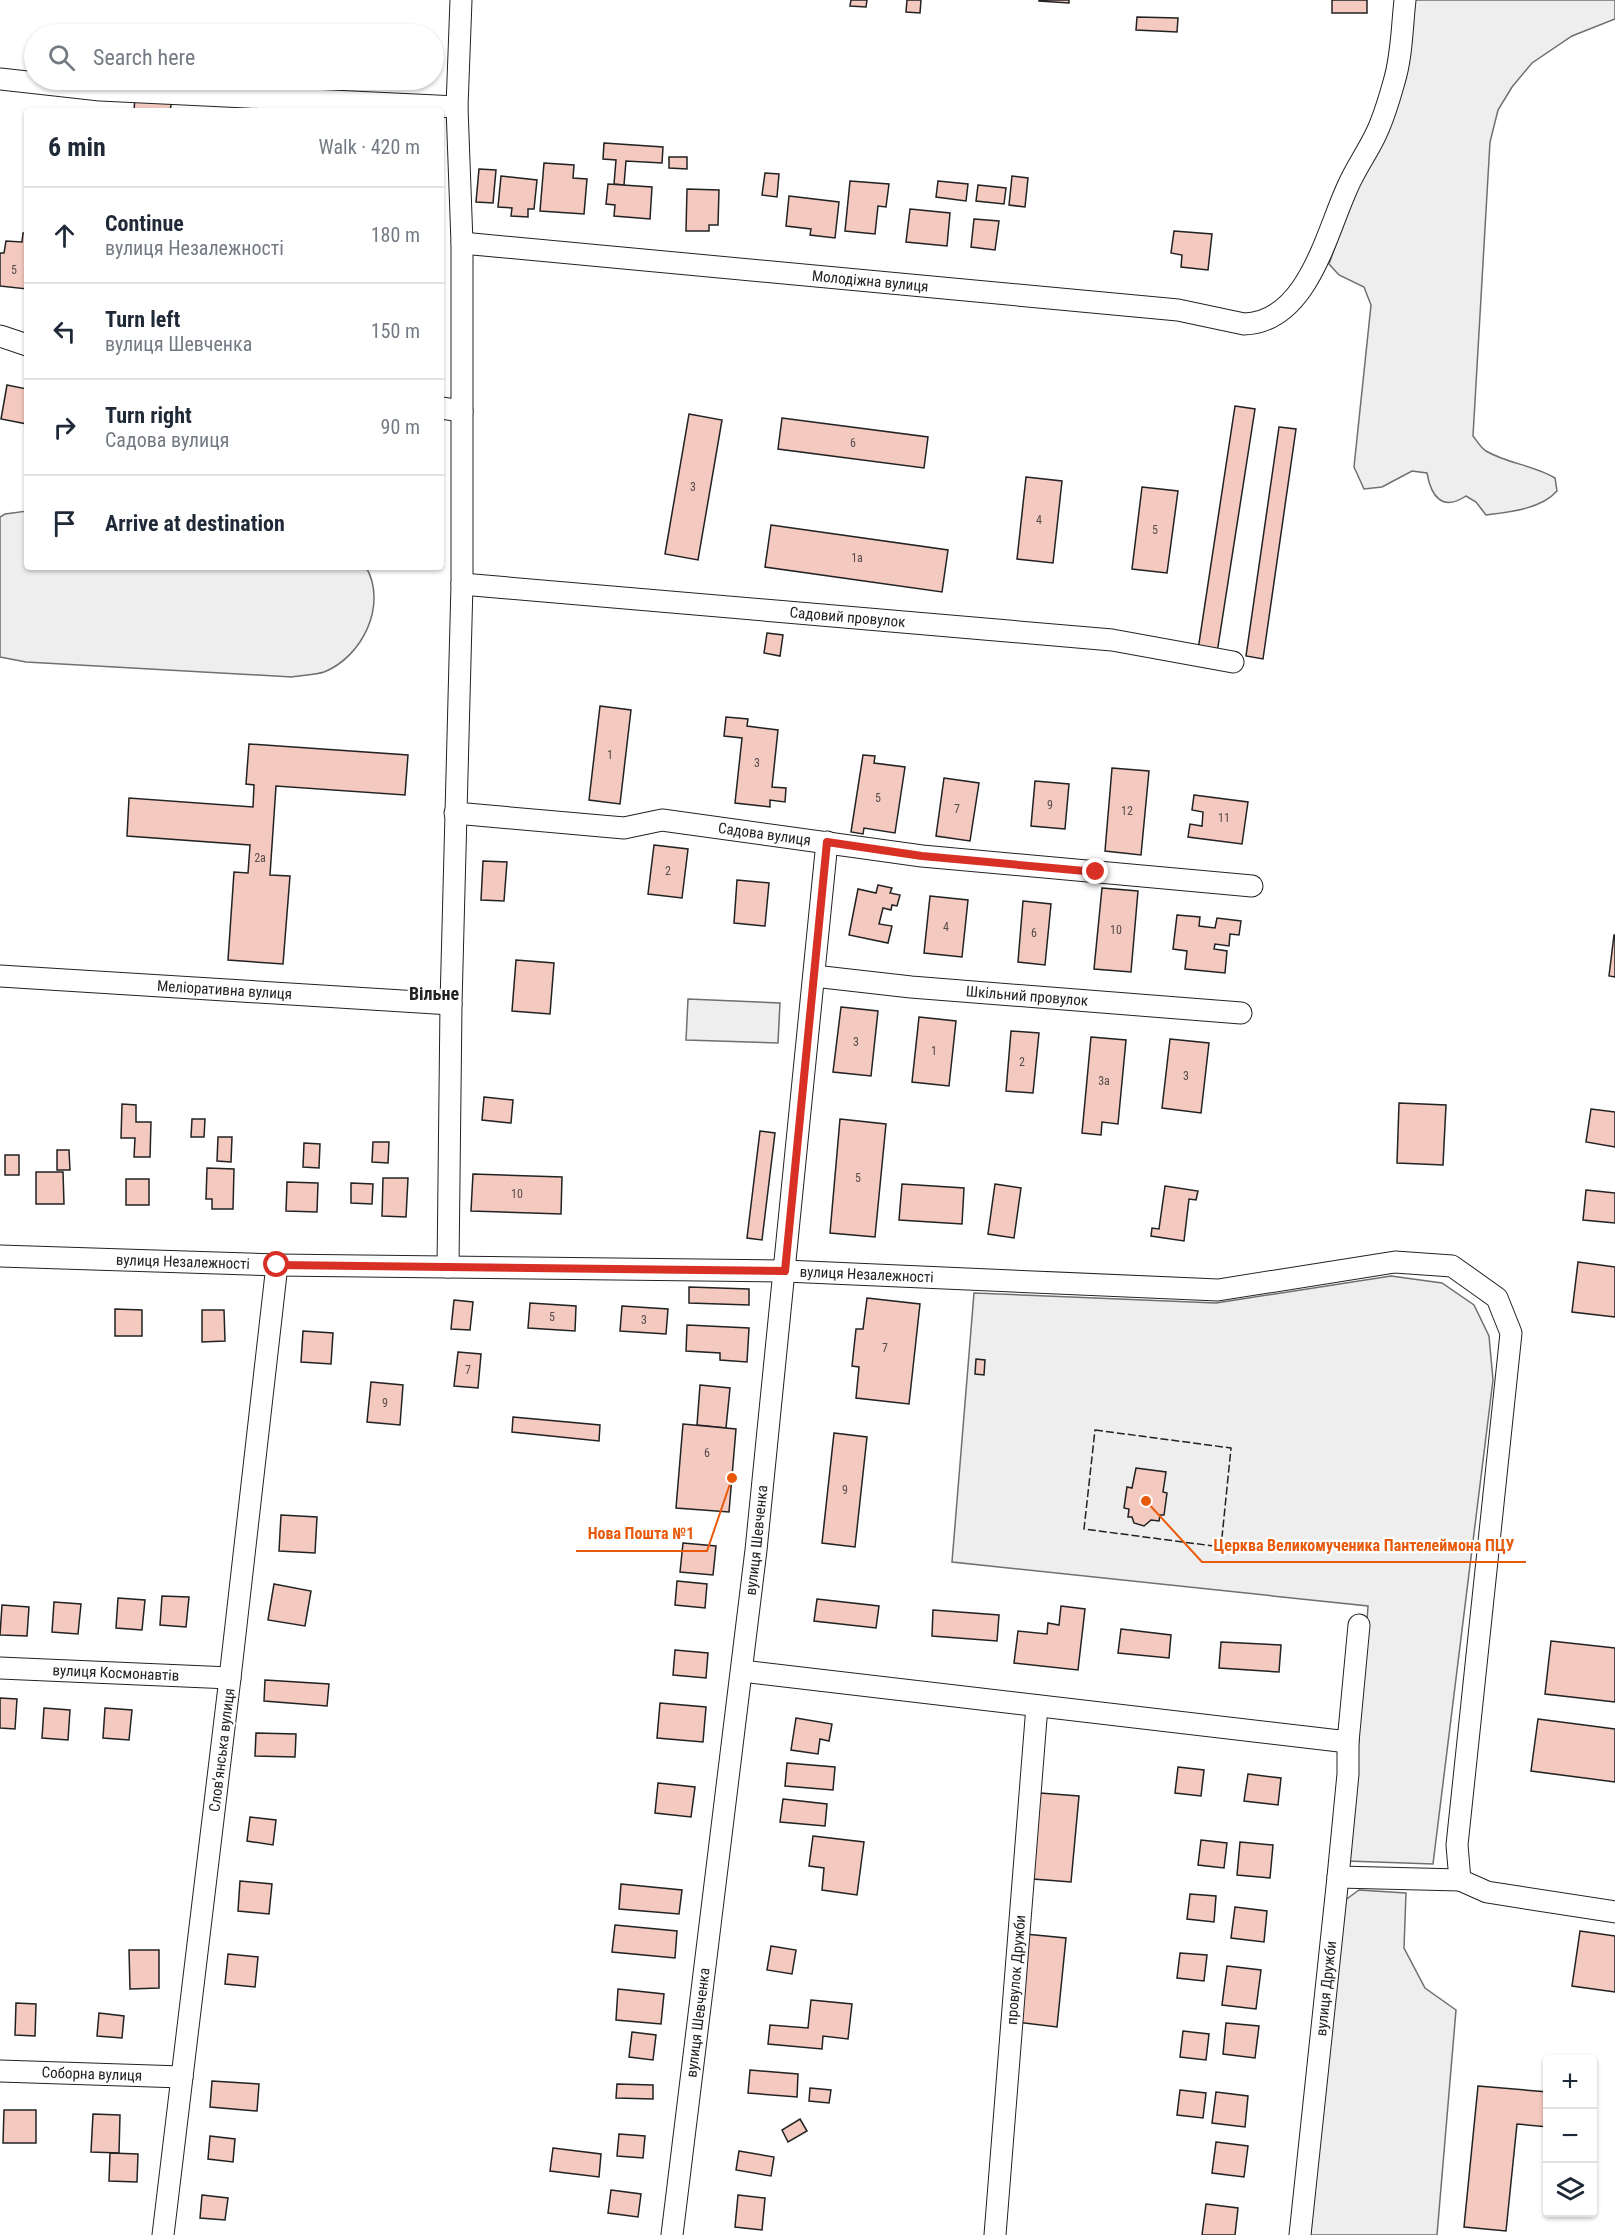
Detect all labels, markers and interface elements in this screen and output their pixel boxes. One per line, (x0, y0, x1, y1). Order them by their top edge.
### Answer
search box (24, 24, 444, 90)
icon: search (45, 41, 78, 74)
text: Search here (93, 45, 195, 70)
text: 6 min (48, 132, 106, 162)
text: Walk · 420 m (319, 135, 420, 159)
text: Continue (105, 211, 184, 236)
icon: ahead (48, 219, 81, 252)
text: 180 m (371, 223, 420, 247)
text: вулиця Незалежності (105, 236, 284, 260)
house number: 5 (11, 263, 17, 277)
street label: Молодіжна вулиця (811, 267, 929, 296)
text: Turn left (105, 307, 180, 332)
icon: left (48, 315, 81, 348)
text: 150 m (371, 319, 420, 343)
text: вулиця Шевченка (105, 332, 252, 356)
text: Turn right (105, 403, 192, 428)
icon: right (48, 411, 81, 444)
text: 90 m (381, 415, 420, 439)
text: Садова вулиця (105, 428, 229, 452)
house number: 6 (850, 436, 856, 450)
house number: 3 (690, 480, 696, 494)
icon: arrive (48, 507, 81, 540)
text: Arrive at destination (105, 511, 285, 536)
house number: 4 (1036, 513, 1042, 527)
house number: 5 (1152, 523, 1158, 537)
house number: 1а (851, 551, 863, 565)
street label: Садовий провулок (789, 603, 906, 631)
house number: 1 (607, 748, 613, 762)
house number: 3 (754, 756, 760, 770)
house number: 5 (875, 791, 881, 805)
house number: 9 (1047, 798, 1053, 812)
house number: 7 (954, 802, 960, 816)
house number: 12 (1121, 804, 1133, 818)
house number: 11 (1218, 811, 1230, 825)
street label: Садова вулиця (717, 819, 812, 850)
house number: 2а (254, 851, 266, 865)
route end (1082, 858, 1108, 884)
house number: 2 (665, 864, 671, 878)
house number: 4 (943, 920, 949, 934)
house number: 10 (1110, 923, 1122, 937)
house number: 6 (1031, 926, 1037, 940)
street label: Меліоративна вулиця (156, 977, 293, 1003)
street label: Шкільний провулок (965, 982, 1089, 1010)
district label: Вільне (409, 983, 459, 1004)
house number: 3 (853, 1035, 859, 1049)
house number: 1 (931, 1044, 937, 1058)
house number: 2 (1019, 1055, 1025, 1069)
house number: 3 (1183, 1069, 1189, 1083)
house number: 3а (1098, 1074, 1110, 1088)
house number: 5 (855, 1171, 861, 1185)
house number: 10 (511, 1187, 523, 1201)
street label: вулиця Незалежності (116, 1251, 250, 1273)
route start (263, 1251, 289, 1277)
street label: вулиця Незалежності (799, 1263, 934, 1287)
house number: 5 (549, 1310, 555, 1324)
house number: 3 (641, 1313, 647, 1327)
house number: 7 (882, 1341, 888, 1355)
house number: 7 (465, 1363, 471, 1377)
house number: 9 (382, 1396, 388, 1410)
house number: 6 (704, 1446, 710, 1460)
house number: 9 (842, 1483, 848, 1497)
street label: вулиця Шевченка (742, 1484, 771, 1596)
callout: Нова Пошта №1 (576, 1517, 707, 1551)
text: Нова Пошта №1 (588, 1524, 694, 1543)
callout: Церква Великомученика Пантелеймона ПЦУ (1202, 1528, 1526, 1562)
text: Церква Великомученика Пантелеймона ПЦУ (1214, 1536, 1515, 1555)
street label: вулиця Космонавтів (52, 1661, 180, 1685)
street label: Словʼянська вулиця (205, 1687, 239, 1813)
street label: провулок Дружби (1003, 1914, 1029, 2025)
street label: вулиця Дружби (1312, 1940, 1340, 2037)
street label: вулиця Шевченка (682, 1967, 714, 2079)
map controls (1543, 2055, 1597, 2217)
button: + (1543, 2055, 1597, 2109)
street label: Соборна вулиця (41, 2063, 142, 2085)
button: − (1543, 2109, 1597, 2163)
button: layers (1543, 2163, 1597, 2217)

